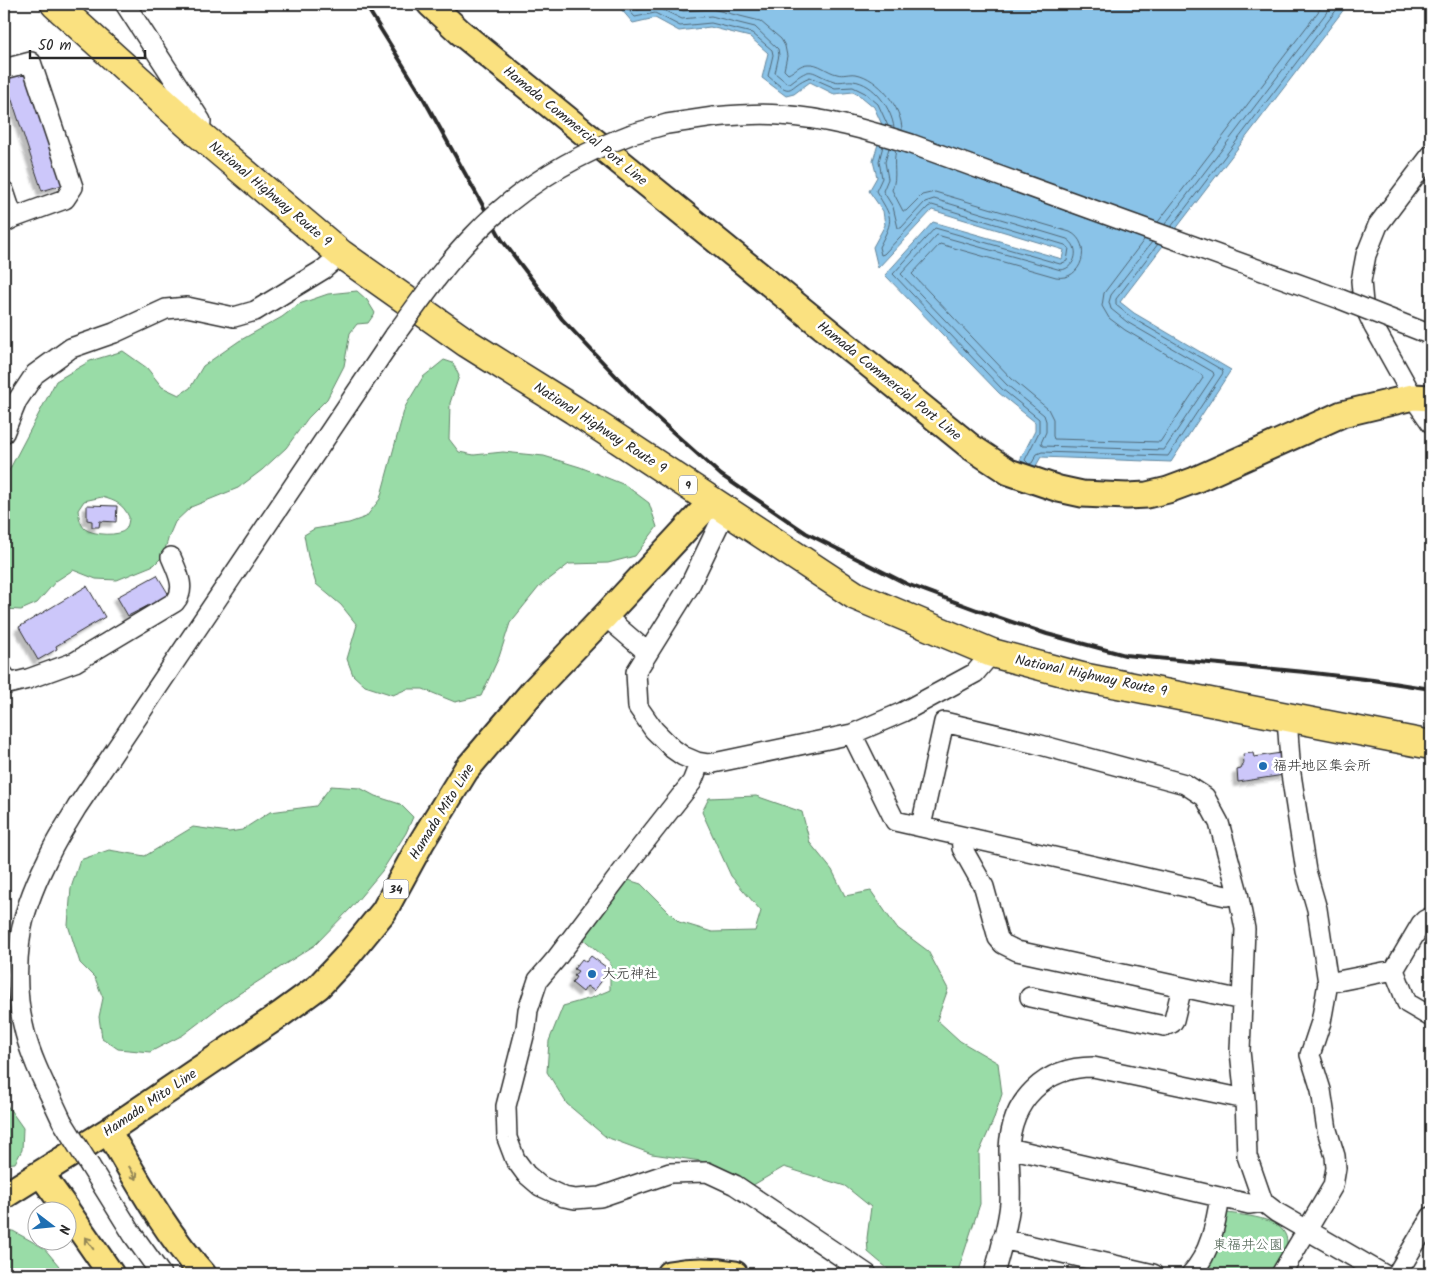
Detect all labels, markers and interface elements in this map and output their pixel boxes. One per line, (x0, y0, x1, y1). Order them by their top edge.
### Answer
scale bar (30, 28, 145, 60)
text: 50 m (38, 34, 72, 58)
street label: Hamada Commercial Port Line (498, 61, 653, 192)
street label: National Highway Route 9 (204, 136, 336, 252)
street label: Hamada Commercial Port Line (812, 316, 967, 447)
street label: National Highway Route 9 (529, 377, 671, 479)
road number: 9 (679, 476, 697, 494)
street label: National Highway Route 9 (1013, 649, 1169, 703)
place label: 福井地区集会所 (1273, 755, 1371, 777)
street label: Hamada Mito Line (404, 759, 481, 864)
marker: 福井地区集会所 (1257, 760, 1269, 772)
road number: 34 (384, 880, 408, 899)
place label: 大元神社 (602, 963, 658, 985)
marker: 大元神社 (586, 968, 598, 980)
street label: Hamada Mito Line (99, 1063, 202, 1143)
one-way arrow (128, 1166, 138, 1181)
north arrow (28, 1200, 78, 1250)
text: N (52, 1222, 75, 1237)
park label: 東福井公園 (1213, 1234, 1283, 1256)
one-way arrow (84, 1236, 94, 1250)

